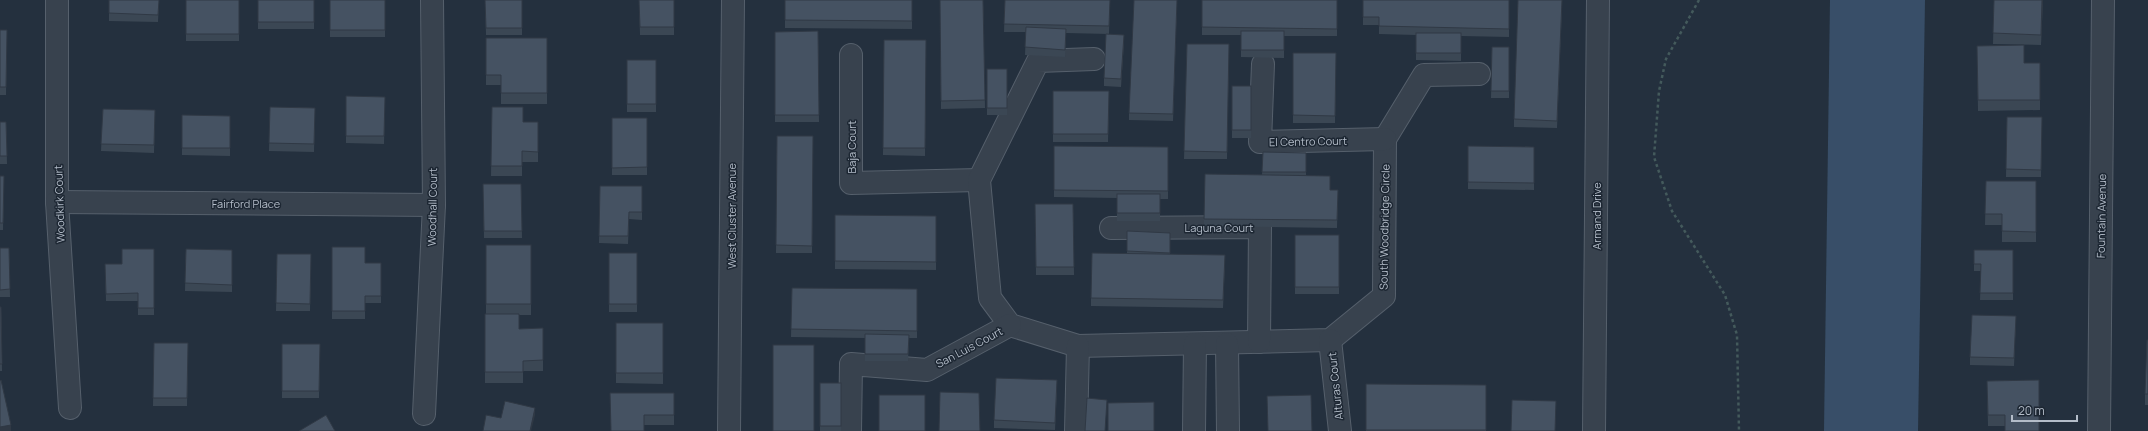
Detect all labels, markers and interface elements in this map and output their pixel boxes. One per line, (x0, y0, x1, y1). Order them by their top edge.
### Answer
street label: Baja Court (844, 120, 859, 174)
street label: El Centro Court (1269, 133, 1347, 149)
street label: West Cluster Avenue (724, 163, 739, 269)
street label: South Woodbridge Circle (1375, 163, 1393, 290)
street label: Woodkirk Court (50, 165, 68, 243)
street label: Woodhall Court (424, 168, 440, 246)
street label: Fountain Avenue (2093, 173, 2109, 258)
street label: Armand Drive (1589, 182, 1604, 250)
street label: Fairford Place (212, 196, 281, 211)
street label: Laguna Court (1185, 220, 1253, 235)
street label: San Luis Court (933, 323, 1005, 371)
street label: Alturas Court (1324, 352, 1346, 420)
scale bar (2012, 397, 2077, 423)
text: 20 m (2018, 402, 2045, 419)

